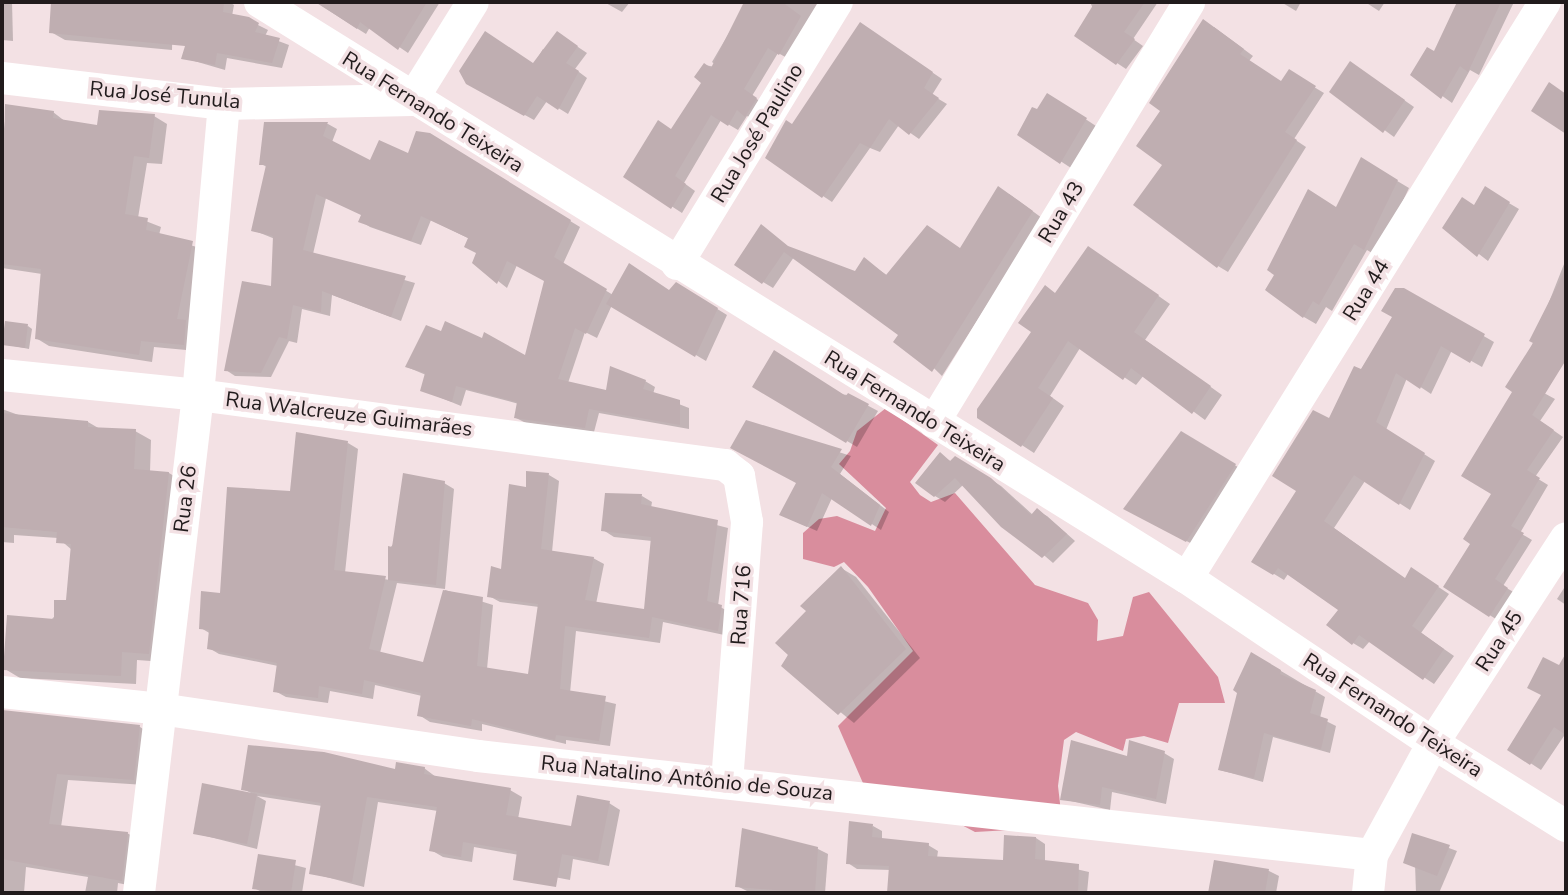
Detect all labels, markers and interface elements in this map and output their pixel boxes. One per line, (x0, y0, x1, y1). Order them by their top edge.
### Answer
street label: Rua Fernando Teixeira (338, 46, 528, 178)
street label: Rua José Paulino (706, 59, 808, 207)
street label: Rua José Tunula (88, 76, 242, 114)
street label: Rua 43 (1033, 177, 1089, 247)
street label: Rua 44 (1337, 255, 1395, 325)
street label: Rua Fernando Teixeira (820, 345, 1010, 477)
street label: Rua Walcreuze Guimarães (224, 386, 474, 442)
street label: Rua 26 (168, 464, 202, 534)
street label: Rua 716 (726, 564, 756, 646)
street label: Rua 45 (1470, 606, 1528, 676)
street label: Rua Fernando Teixeira (1299, 648, 1487, 782)
street label: Rua Natalino Antônio de Souza (540, 750, 834, 806)

